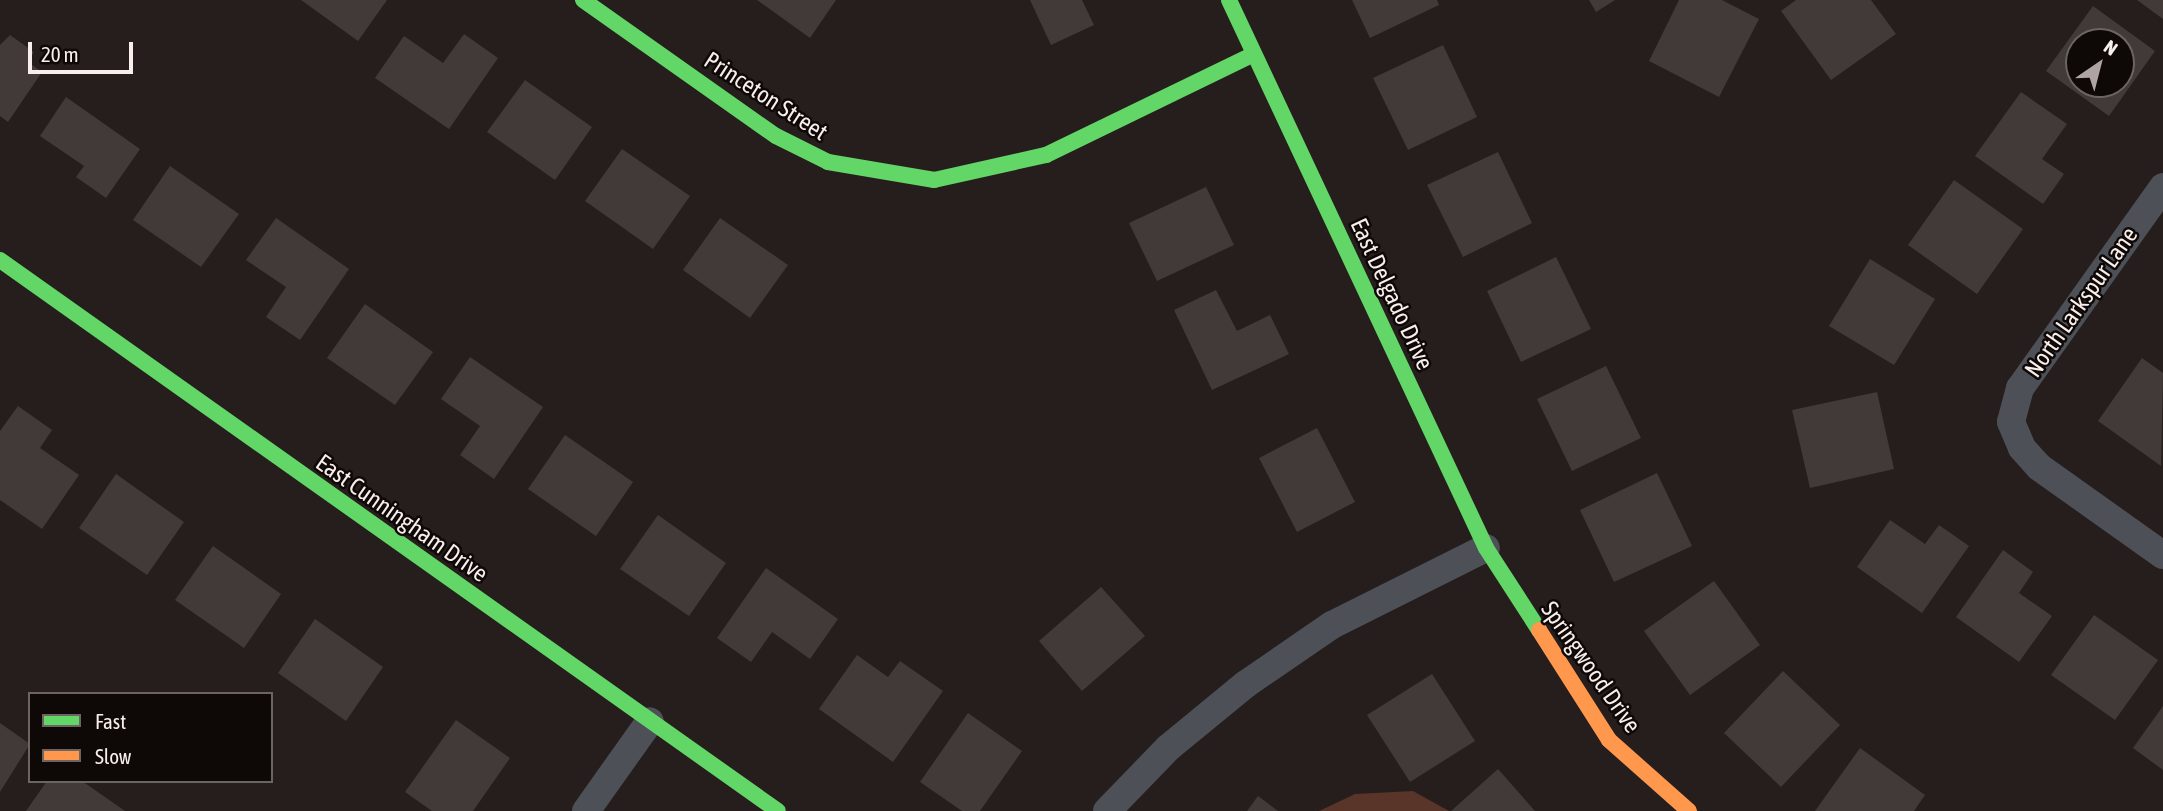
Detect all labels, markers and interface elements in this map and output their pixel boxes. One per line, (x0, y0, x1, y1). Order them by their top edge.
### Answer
scale bar (32, 28, 136, 72)
north arrow (2065, 28, 2135, 98)
text: N (2100, 35, 2122, 60)
text: 20 m (41, 42, 79, 66)
street label: Princeton Street (699, 45, 833, 147)
street label: East Delgado Drive (1344, 214, 1440, 374)
street label: North Larkspur Lane (2018, 221, 2144, 383)
street label: East Cunningham Drive (311, 448, 493, 588)
street label: Springwood Drive (1535, 596, 1647, 738)
legend (28, 692, 273, 783)
text: Fast (95, 709, 126, 733)
text: Slow (95, 744, 131, 768)

